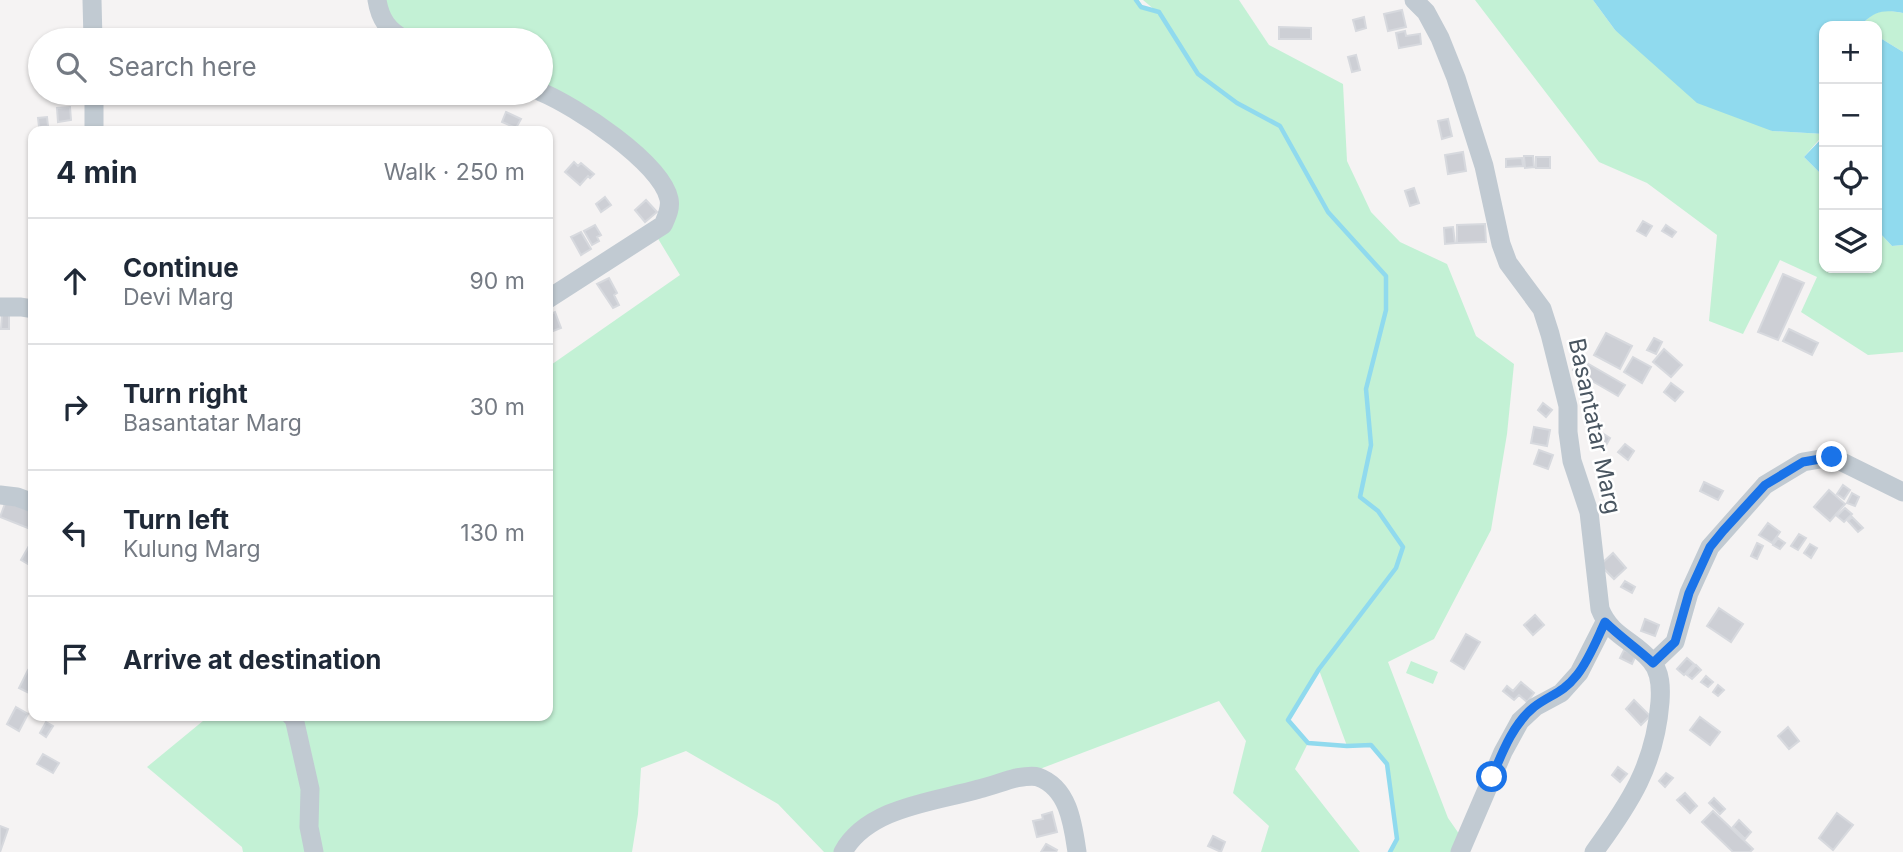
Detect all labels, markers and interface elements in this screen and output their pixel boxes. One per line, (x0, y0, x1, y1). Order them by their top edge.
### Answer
map controls (1819, 21, 1882, 273)
button: + (1819, 21, 1882, 84)
search box (28, 28, 553, 105)
icon: search (52, 48, 90, 86)
text: Search here (108, 51, 257, 82)
button: − (1819, 84, 1882, 147)
button: locate (1819, 147, 1882, 210)
text: 4 min (56, 154, 138, 190)
text: Walk · 250 m (384, 158, 525, 186)
button: layers (1819, 210, 1882, 273)
text: Continue (123, 252, 239, 283)
icon: ahead (56, 262, 94, 300)
text: 90 m (470, 267, 525, 295)
text: Devi Marg (123, 283, 234, 311)
street label: Basantatar Marg (1563, 336, 1627, 516)
text: Turn right (123, 378, 248, 409)
icon: right (56, 388, 94, 426)
text: 30 m (470, 393, 525, 421)
text: Basantatar Marg (123, 409, 302, 437)
route end (1816, 441, 1847, 472)
text: Turn left (123, 504, 229, 535)
icon: left (56, 514, 94, 552)
text: 130 m (460, 519, 525, 547)
text: Kulung Marg (123, 535, 261, 563)
icon: arrive (56, 640, 94, 678)
text: Arrive at destination (123, 644, 382, 675)
route start (1476, 761, 1507, 792)

